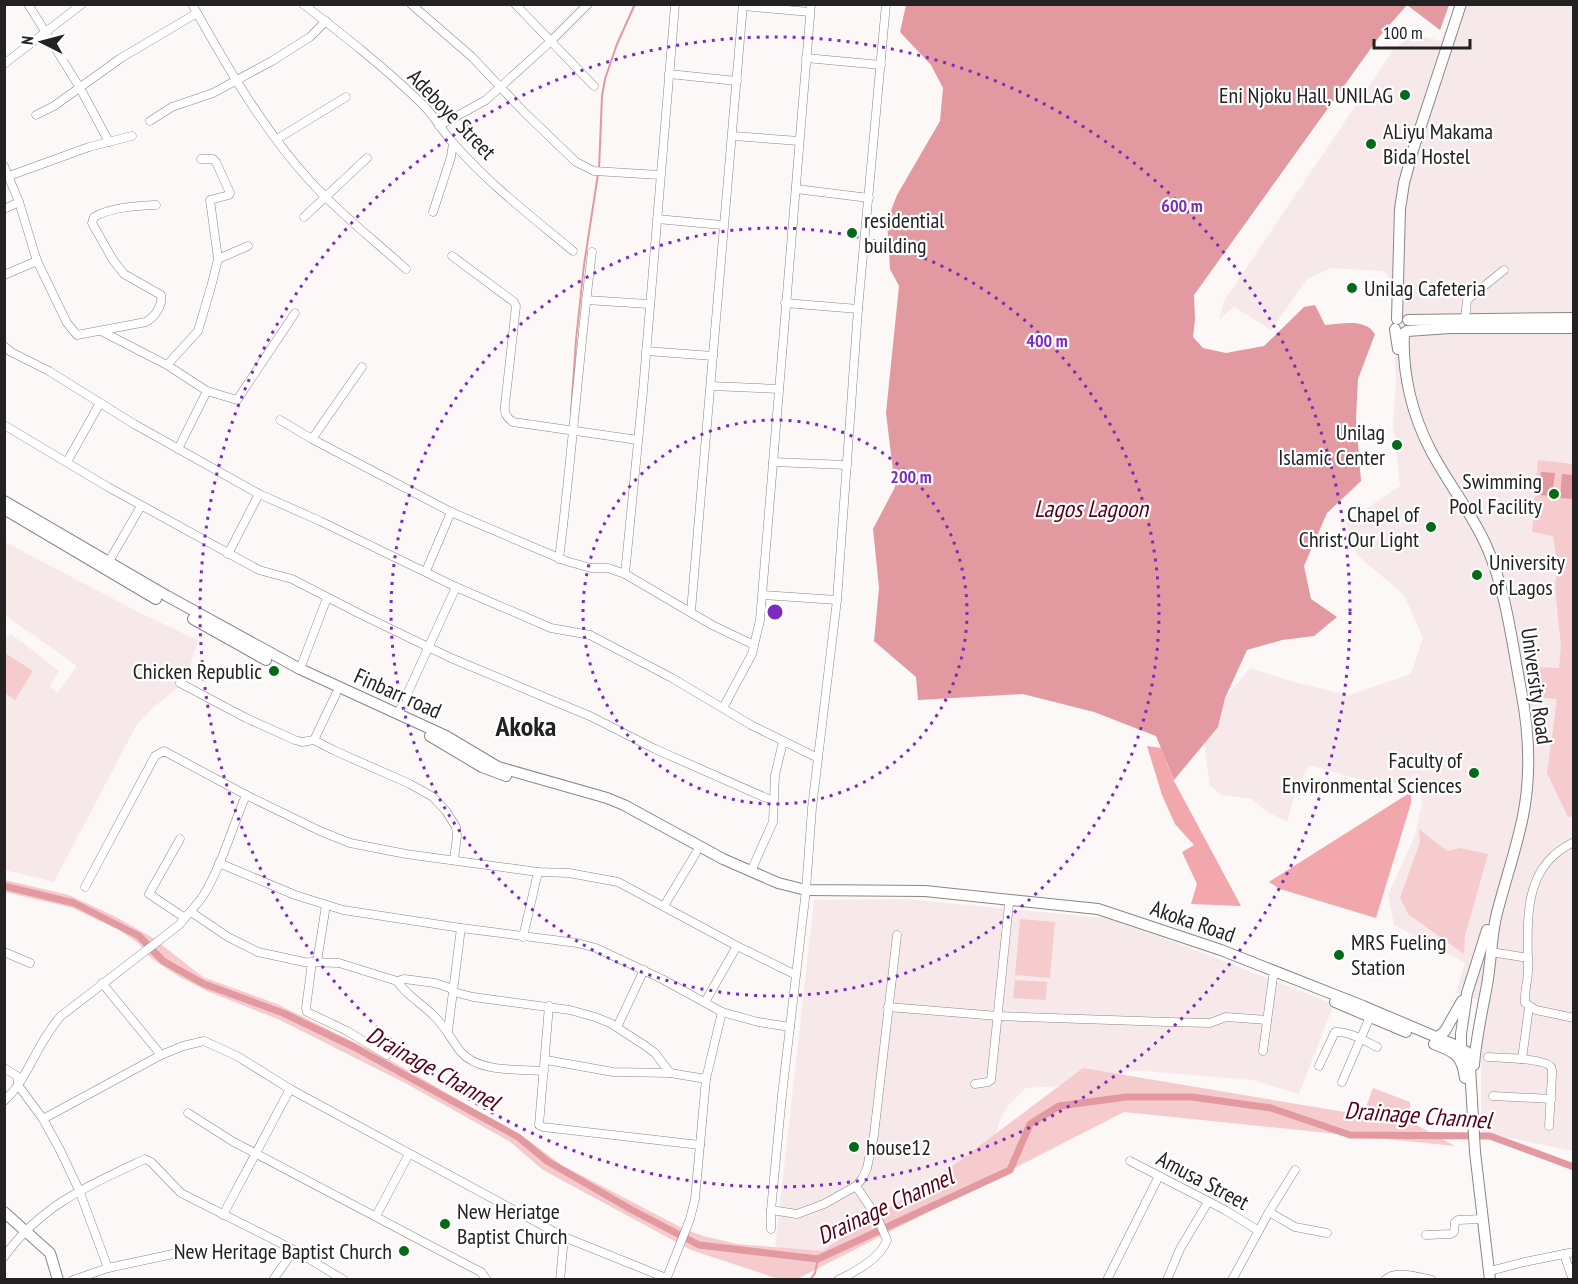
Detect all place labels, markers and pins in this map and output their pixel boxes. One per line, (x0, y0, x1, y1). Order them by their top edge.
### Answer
place label: Eni Njoku Hall, UNILAG (1219, 81, 1393, 109)
marker: Eni Njoku Hall, UNILAG (1398, 88, 1412, 102)
place label: ALiyu Makama Bida Hostel (1383, 117, 1493, 170)
marker: ALiyu Makama Bida Hostel (1364, 137, 1378, 151)
place label: residential building (864, 206, 945, 259)
marker: residential building (845, 226, 859, 240)
place label: Unilag Cafeteria (1364, 274, 1486, 302)
marker: Unilag Cafeteria (1345, 281, 1359, 295)
place label: Unilag Islamic Center (1278, 418, 1385, 471)
marker: Unilag Islamic Center (1390, 438, 1404, 452)
place label: Swimming Pool Facility (1449, 467, 1543, 520)
marker: Swimming Pool Facility (1547, 487, 1561, 501)
place label: Chapel of Christ Our Light (1299, 500, 1420, 553)
marker: Chapel of Christ Our Light (1424, 520, 1438, 534)
place label: University of Lagos (1489, 548, 1566, 601)
marker: University of Lagos (1470, 568, 1484, 582)
centre of rings (765, 602, 785, 622)
place label: Chicken Republic (133, 657, 262, 685)
marker: Chicken Republic (267, 664, 281, 678)
place label: Faculty of Environmental Sciences (1282, 746, 1463, 799)
marker: Faculty of Environmental Sciences (1467, 766, 1481, 780)
place label: MRS Fueling Station (1351, 928, 1446, 981)
marker: MRS Fueling Station (1332, 948, 1346, 962)
place label: house12 (866, 1133, 931, 1161)
marker: house12 (847, 1140, 861, 1154)
place label: New Heriatge Baptist Church (457, 1197, 568, 1250)
marker: New Heriatge Baptist Church (438, 1217, 452, 1231)
place label: New Heritage Baptist Church (174, 1237, 392, 1265)
marker: New Heritage Baptist Church (397, 1244, 411, 1258)

